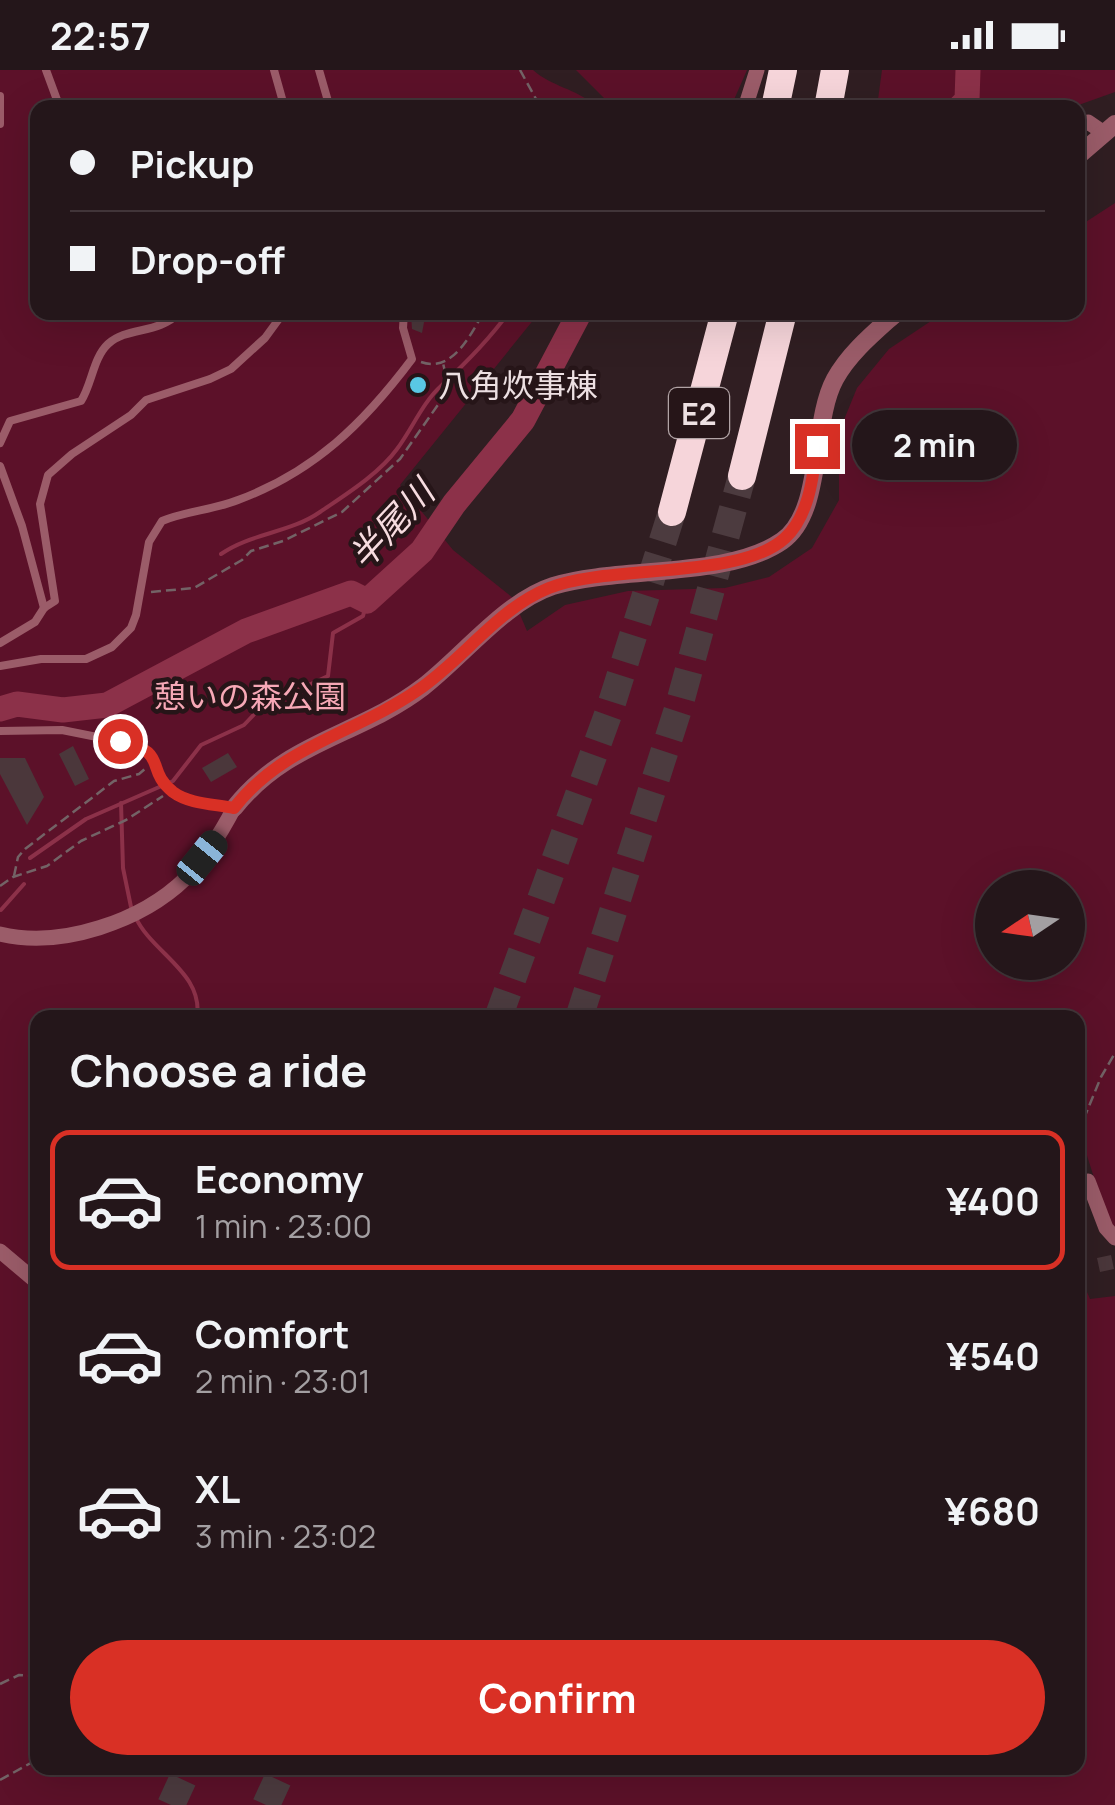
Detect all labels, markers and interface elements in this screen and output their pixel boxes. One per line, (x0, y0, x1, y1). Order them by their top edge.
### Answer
text: 22:57 (50, 9, 151, 61)
text: Pickup (130, 137, 254, 189)
text: Drop-off (130, 233, 285, 285)
place label: 八角炊事棟 (438, 363, 598, 407)
marker: 八角炊事棟 (407, 374, 429, 396)
road number: E2 (669, 388, 729, 438)
callout: 2 min (852, 411, 1017, 481)
text: 2 min (893, 423, 976, 467)
route end (795, 424, 840, 469)
water label: 半尾川 (338, 466, 447, 579)
park label: 憩いの森公園 (154, 674, 346, 718)
route start (98, 719, 143, 764)
car (171, 825, 233, 891)
north arrow (975, 870, 1085, 980)
map controls (975, 870, 1085, 980)
text: Choose a ride (70, 1039, 367, 1101)
text: Economy (195, 1152, 364, 1204)
icon: car (75, 1155, 165, 1245)
text: ¥400 (946, 1174, 1040, 1226)
text: 1 min · 23:00 (195, 1204, 372, 1248)
text: Comfort (195, 1307, 349, 1359)
icon: car (75, 1310, 165, 1400)
text: ¥540 (946, 1329, 1040, 1381)
text: 2 min · 23:01 (195, 1359, 371, 1403)
text: XL (195, 1462, 240, 1514)
icon: car (75, 1465, 165, 1555)
text: ¥680 (945, 1484, 1040, 1536)
text: 3 min · 23:02 (195, 1514, 376, 1558)
button: Confirm (70, 1640, 1045, 1755)

